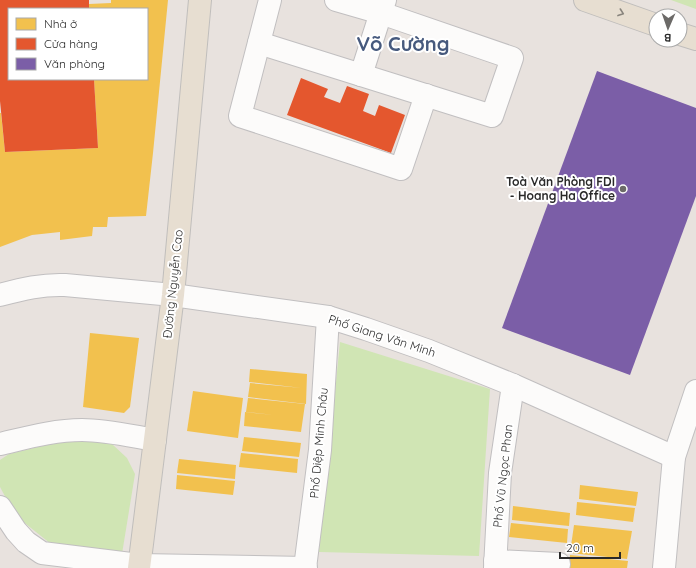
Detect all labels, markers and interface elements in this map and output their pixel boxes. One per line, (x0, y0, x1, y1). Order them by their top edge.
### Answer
legend (8, 8, 148, 80)
one-way arrow (617, 8, 624, 16)
north arrow (648, 8, 688, 48)
text: Nhà ở (44, 16, 77, 31)
district label: Võ Cường (356, 31, 450, 56)
text: B (664, 31, 672, 45)
text: Cửa hàng (44, 36, 98, 51)
text: Văn phòng (44, 56, 105, 71)
place label: Toà Văn Phòng FDI - Hoang Ha Office (506, 174, 615, 203)
marker: Toà Văn Phòng FDI - Hoang Ha Office (618, 184, 628, 194)
street label: Đường Nguyễn Cao (159, 229, 186, 339)
street label: Phố Giang Văn Minh (327, 311, 438, 360)
street label: Phố Diệp Minh Châu (306, 387, 331, 499)
street label: Phố Vũ Ngọc Phan (490, 424, 515, 528)
scale bar (560, 534, 620, 560)
text: 20 m (566, 540, 594, 555)

